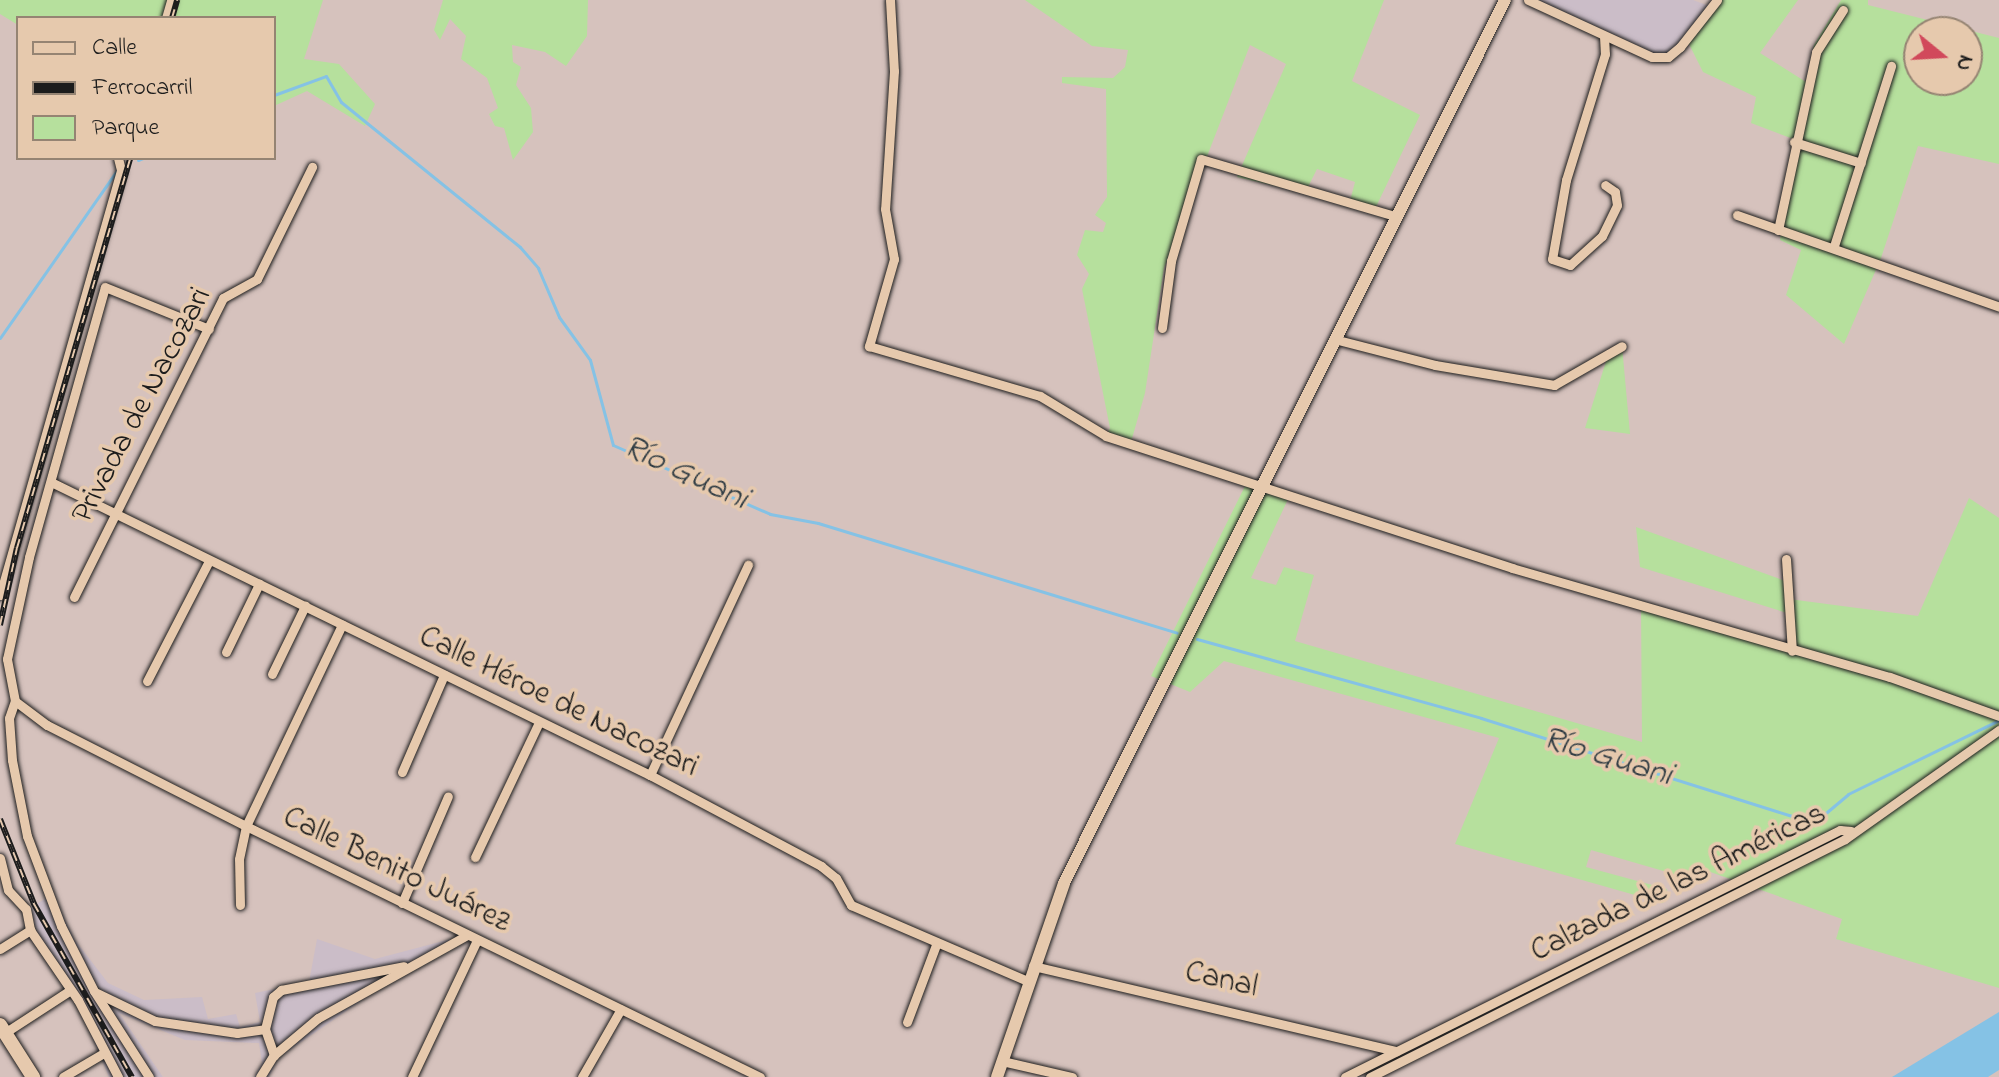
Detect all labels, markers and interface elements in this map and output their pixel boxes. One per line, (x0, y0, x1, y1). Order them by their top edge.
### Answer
legend (16, 16, 276, 160)
north arrow (1903, 16, 1983, 96)
text: Calle (92, 31, 137, 66)
text: N (1946, 51, 1981, 75)
text: Ferrocarril (92, 71, 193, 106)
text: Parque (92, 111, 159, 146)
street label: Privada de Nacozari (65, 281, 221, 531)
water label: Río Guani (616, 427, 754, 521)
street label: Calle Héroe de Nacozari (412, 619, 704, 787)
water label: Río Guani (1537, 719, 1677, 797)
street label: Calzada de las Américas (1525, 796, 1833, 972)
street label: Calle Benito Juárez (276, 799, 516, 943)
street label: Canal (1181, 954, 1261, 1008)

